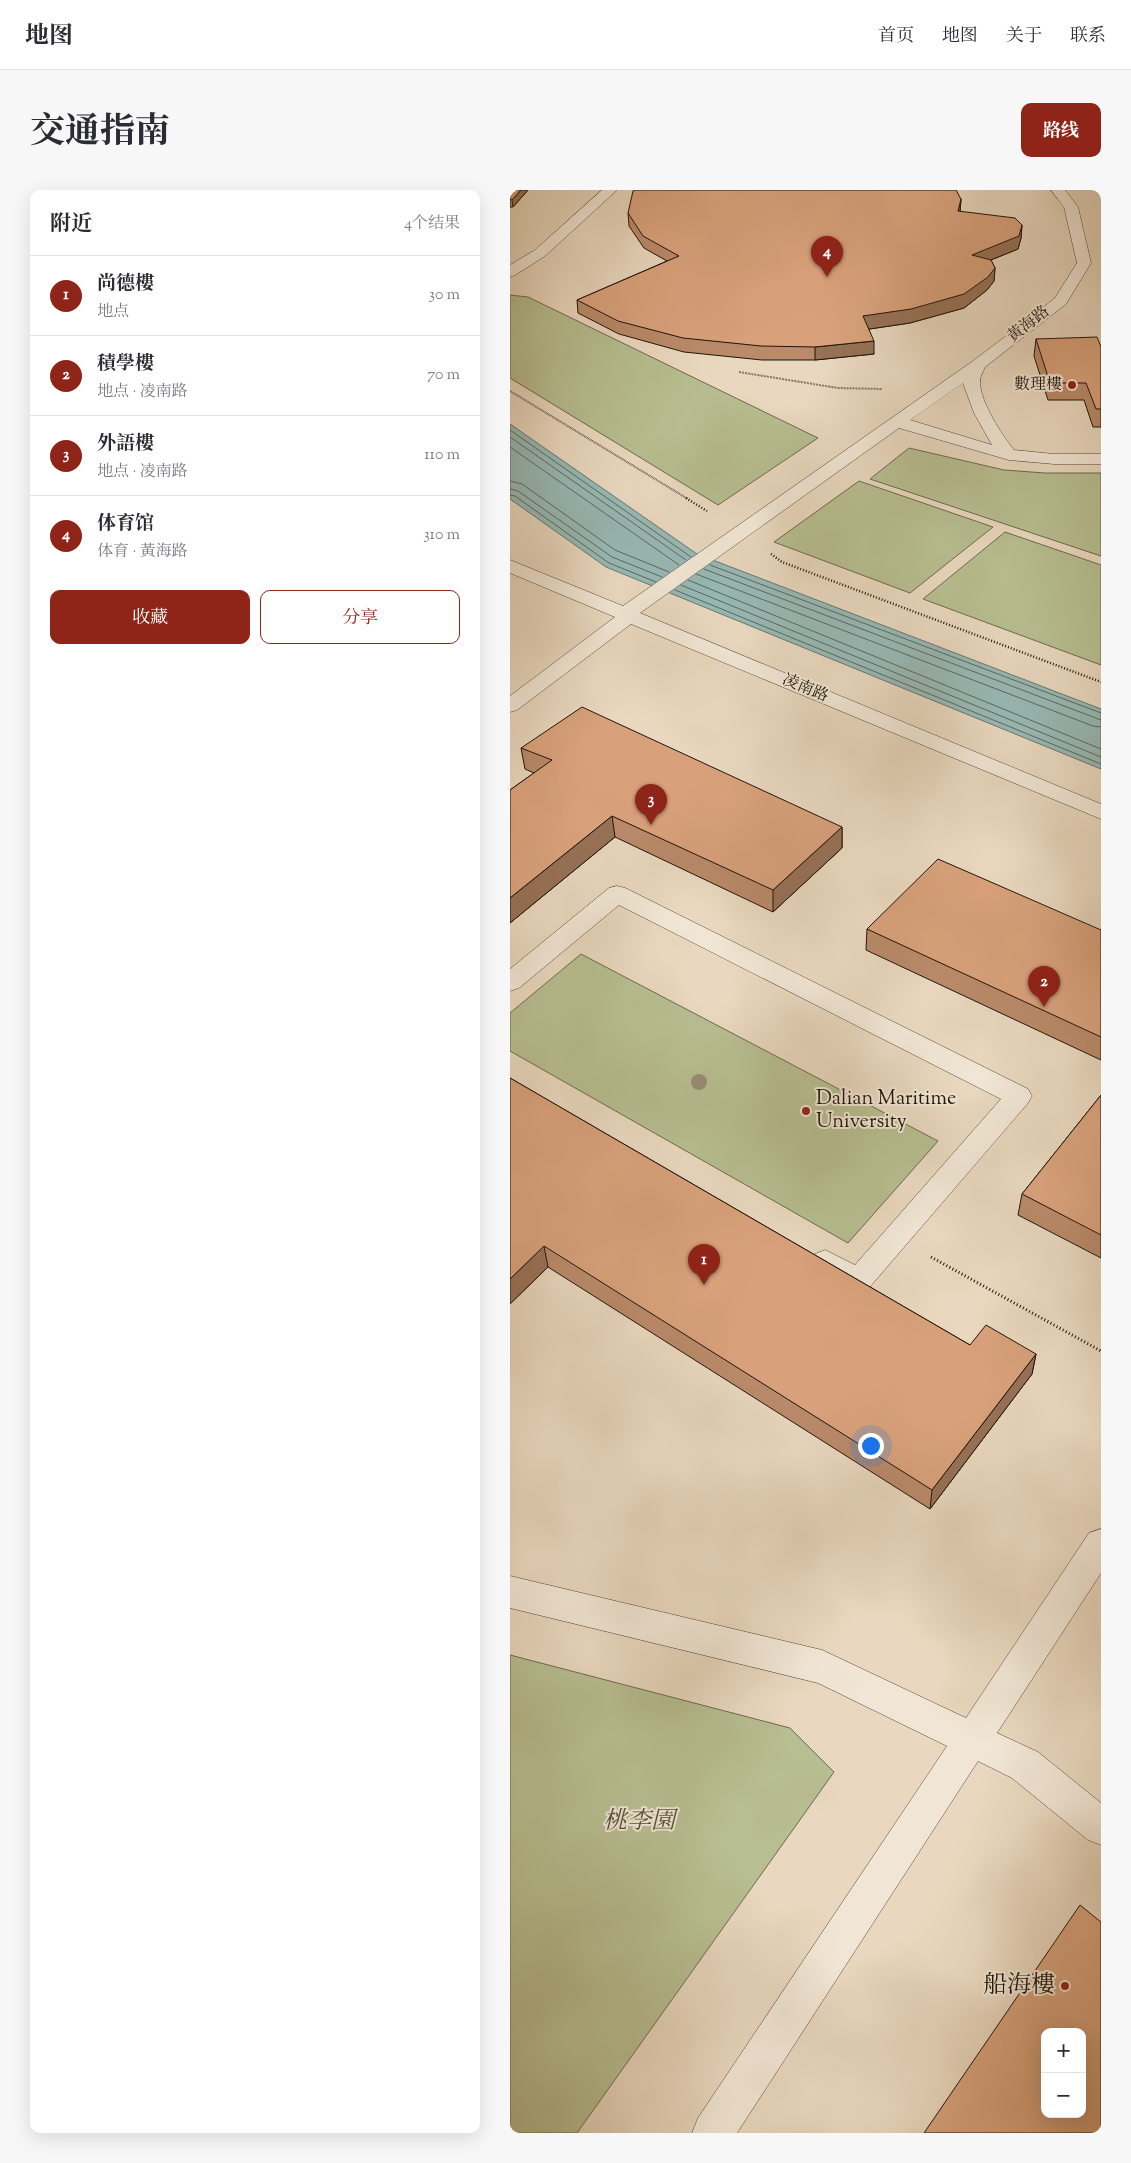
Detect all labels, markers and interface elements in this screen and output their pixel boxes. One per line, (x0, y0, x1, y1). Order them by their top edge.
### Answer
text: 地图 (25, 20, 73, 54)
text: 首页 (878, 24, 914, 50)
text: 地图 (942, 24, 978, 50)
text: 关于 (1006, 24, 1042, 50)
text: 联系 (1070, 24, 1106, 50)
button: 路线 (1021, 103, 1101, 157)
text: 交通指南 (30, 108, 170, 159)
text: 附近 (50, 210, 92, 240)
text: 4个结果 (404, 213, 460, 236)
pin: 4 (811, 236, 843, 277)
text: 尚德樓 (97, 271, 154, 298)
text: 1 (63, 284, 69, 307)
text: 30 m (429, 284, 460, 307)
text: 地点 (97, 301, 129, 324)
street label: 黃海路 (1003, 301, 1055, 349)
text: 積學樓 (97, 351, 154, 378)
text: 2 (62, 364, 70, 387)
text: 70 m (427, 364, 460, 387)
place label: 數理樓 (1014, 374, 1062, 397)
marker: 數理樓 (1066, 379, 1078, 391)
text: 地点 · 凌南路 (97, 381, 188, 404)
text: 外語樓 (97, 431, 154, 458)
text: 3 (63, 444, 69, 467)
text: 110 m (424, 444, 460, 467)
text: 地点 · 凌南路 (97, 461, 188, 484)
text: 体育馆 (97, 511, 154, 538)
text: 4 (62, 524, 70, 547)
text: 310 m (423, 524, 460, 547)
text: 体育 · 黃海路 (97, 541, 188, 564)
button: 收藏 (50, 590, 250, 644)
button: 分享 (260, 590, 460, 644)
street label: 凌南路 (778, 669, 832, 709)
pin: 3 (635, 784, 667, 825)
pin: 2 (1028, 966, 1060, 1007)
place label: Dalian Maritime University (816, 1085, 956, 1137)
marker: Dalian Maritime University (800, 1105, 812, 1117)
pin: 1 (688, 1244, 720, 1285)
your location (858, 1433, 884, 1459)
park label: 桃李園 (603, 1805, 679, 1839)
place label: 船海樓 (983, 1969, 1055, 2003)
marker: 船海樓 (1059, 1980, 1071, 1992)
map controls (1041, 2028, 1086, 2118)
button: + (1041, 2028, 1086, 2073)
button: − (1041, 2073, 1086, 2118)

